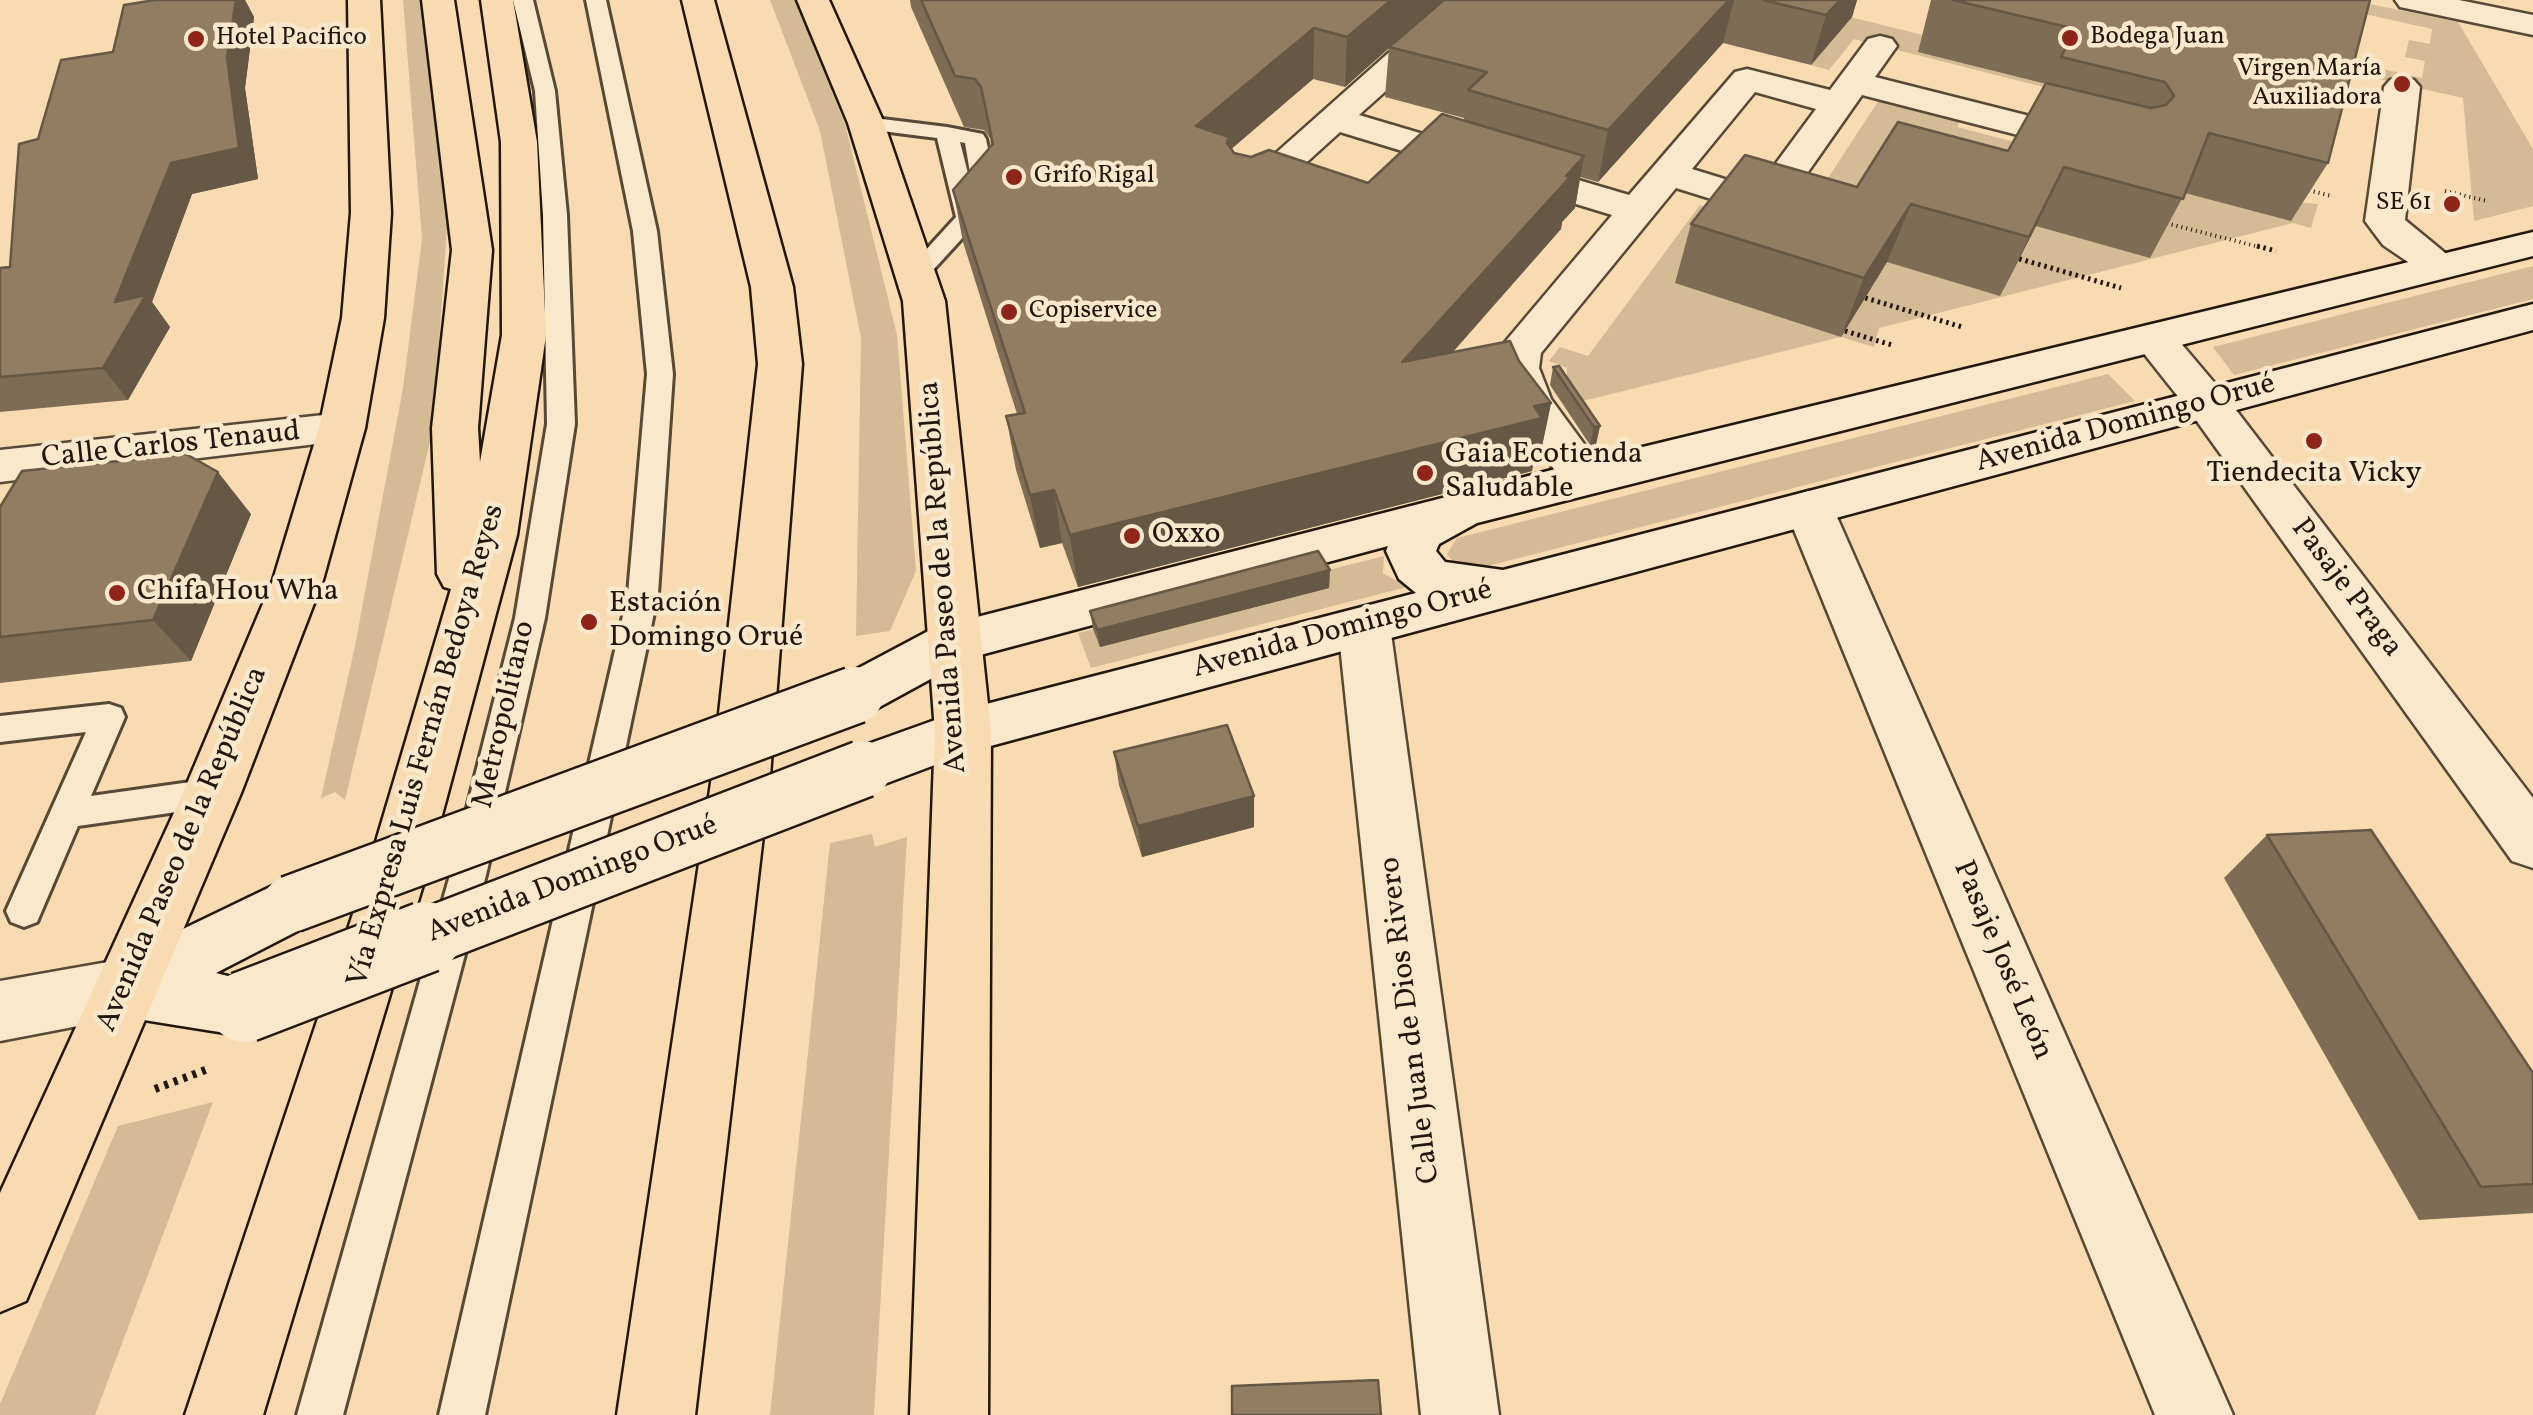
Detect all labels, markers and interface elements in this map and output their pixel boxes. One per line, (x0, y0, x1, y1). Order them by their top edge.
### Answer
place label: Bodega Juan (2090, 23, 2225, 53)
place label: Hotel Pacifico (216, 24, 367, 54)
marker: Bodega Juan (2059, 27, 2081, 49)
marker: Hotel Pacifico (185, 28, 207, 50)
place label: Virgen María Auxiliadora (2237, 55, 2382, 114)
marker: Virgen María Auxiliadora (2391, 73, 2413, 95)
place label: Grifo Rigal (1034, 162, 1154, 192)
marker: Grifo Rigal (1003, 166, 1025, 188)
place label: SE 61 (2376, 189, 2432, 219)
marker: SE 61 (2441, 193, 2463, 215)
place label: Copiservice (1029, 297, 1157, 327)
marker: Copiservice (998, 301, 1020, 323)
street label: Avenida Domingo Orué (1973, 368, 2279, 482)
street label: Avenida Paseo de la República (913, 380, 977, 774)
street label: Calle Carlos Tenaud (40, 416, 302, 478)
marker: Tiendecita Vicky (2303, 430, 2325, 452)
place label: Gaia Ecotienda Saludable (1445, 438, 1643, 508)
place label: Tiendecita Vicky (2206, 457, 2422, 493)
marker: Gaia Ecotienda Saludable (1414, 462, 1436, 484)
street label: Vía Expresa Luis Fernán Bedoya Reyes (342, 501, 514, 991)
street label: Pasaje Praga (2281, 513, 2409, 665)
place label: Oxxo (1152, 518, 1221, 554)
marker: Oxxo (1121, 525, 1143, 547)
street label: Avenida Domingo Orué (1190, 574, 1496, 688)
place label: Chifa Hou Wha (137, 575, 339, 611)
marker: Chifa Hou Wha (106, 582, 128, 604)
place label: Estación Domingo Orué (609, 587, 803, 658)
marker: Estación Domingo Orué (578, 611, 600, 633)
street label: Metropolitano (467, 618, 545, 812)
street label: Avenida Paseo de la República (91, 662, 277, 1038)
street label: Avenida Domingo Orué (423, 809, 723, 953)
street label: Calle Juan de Dios Rivero (1374, 855, 1450, 1185)
street label: Pasaje José León (1943, 856, 2059, 1066)

